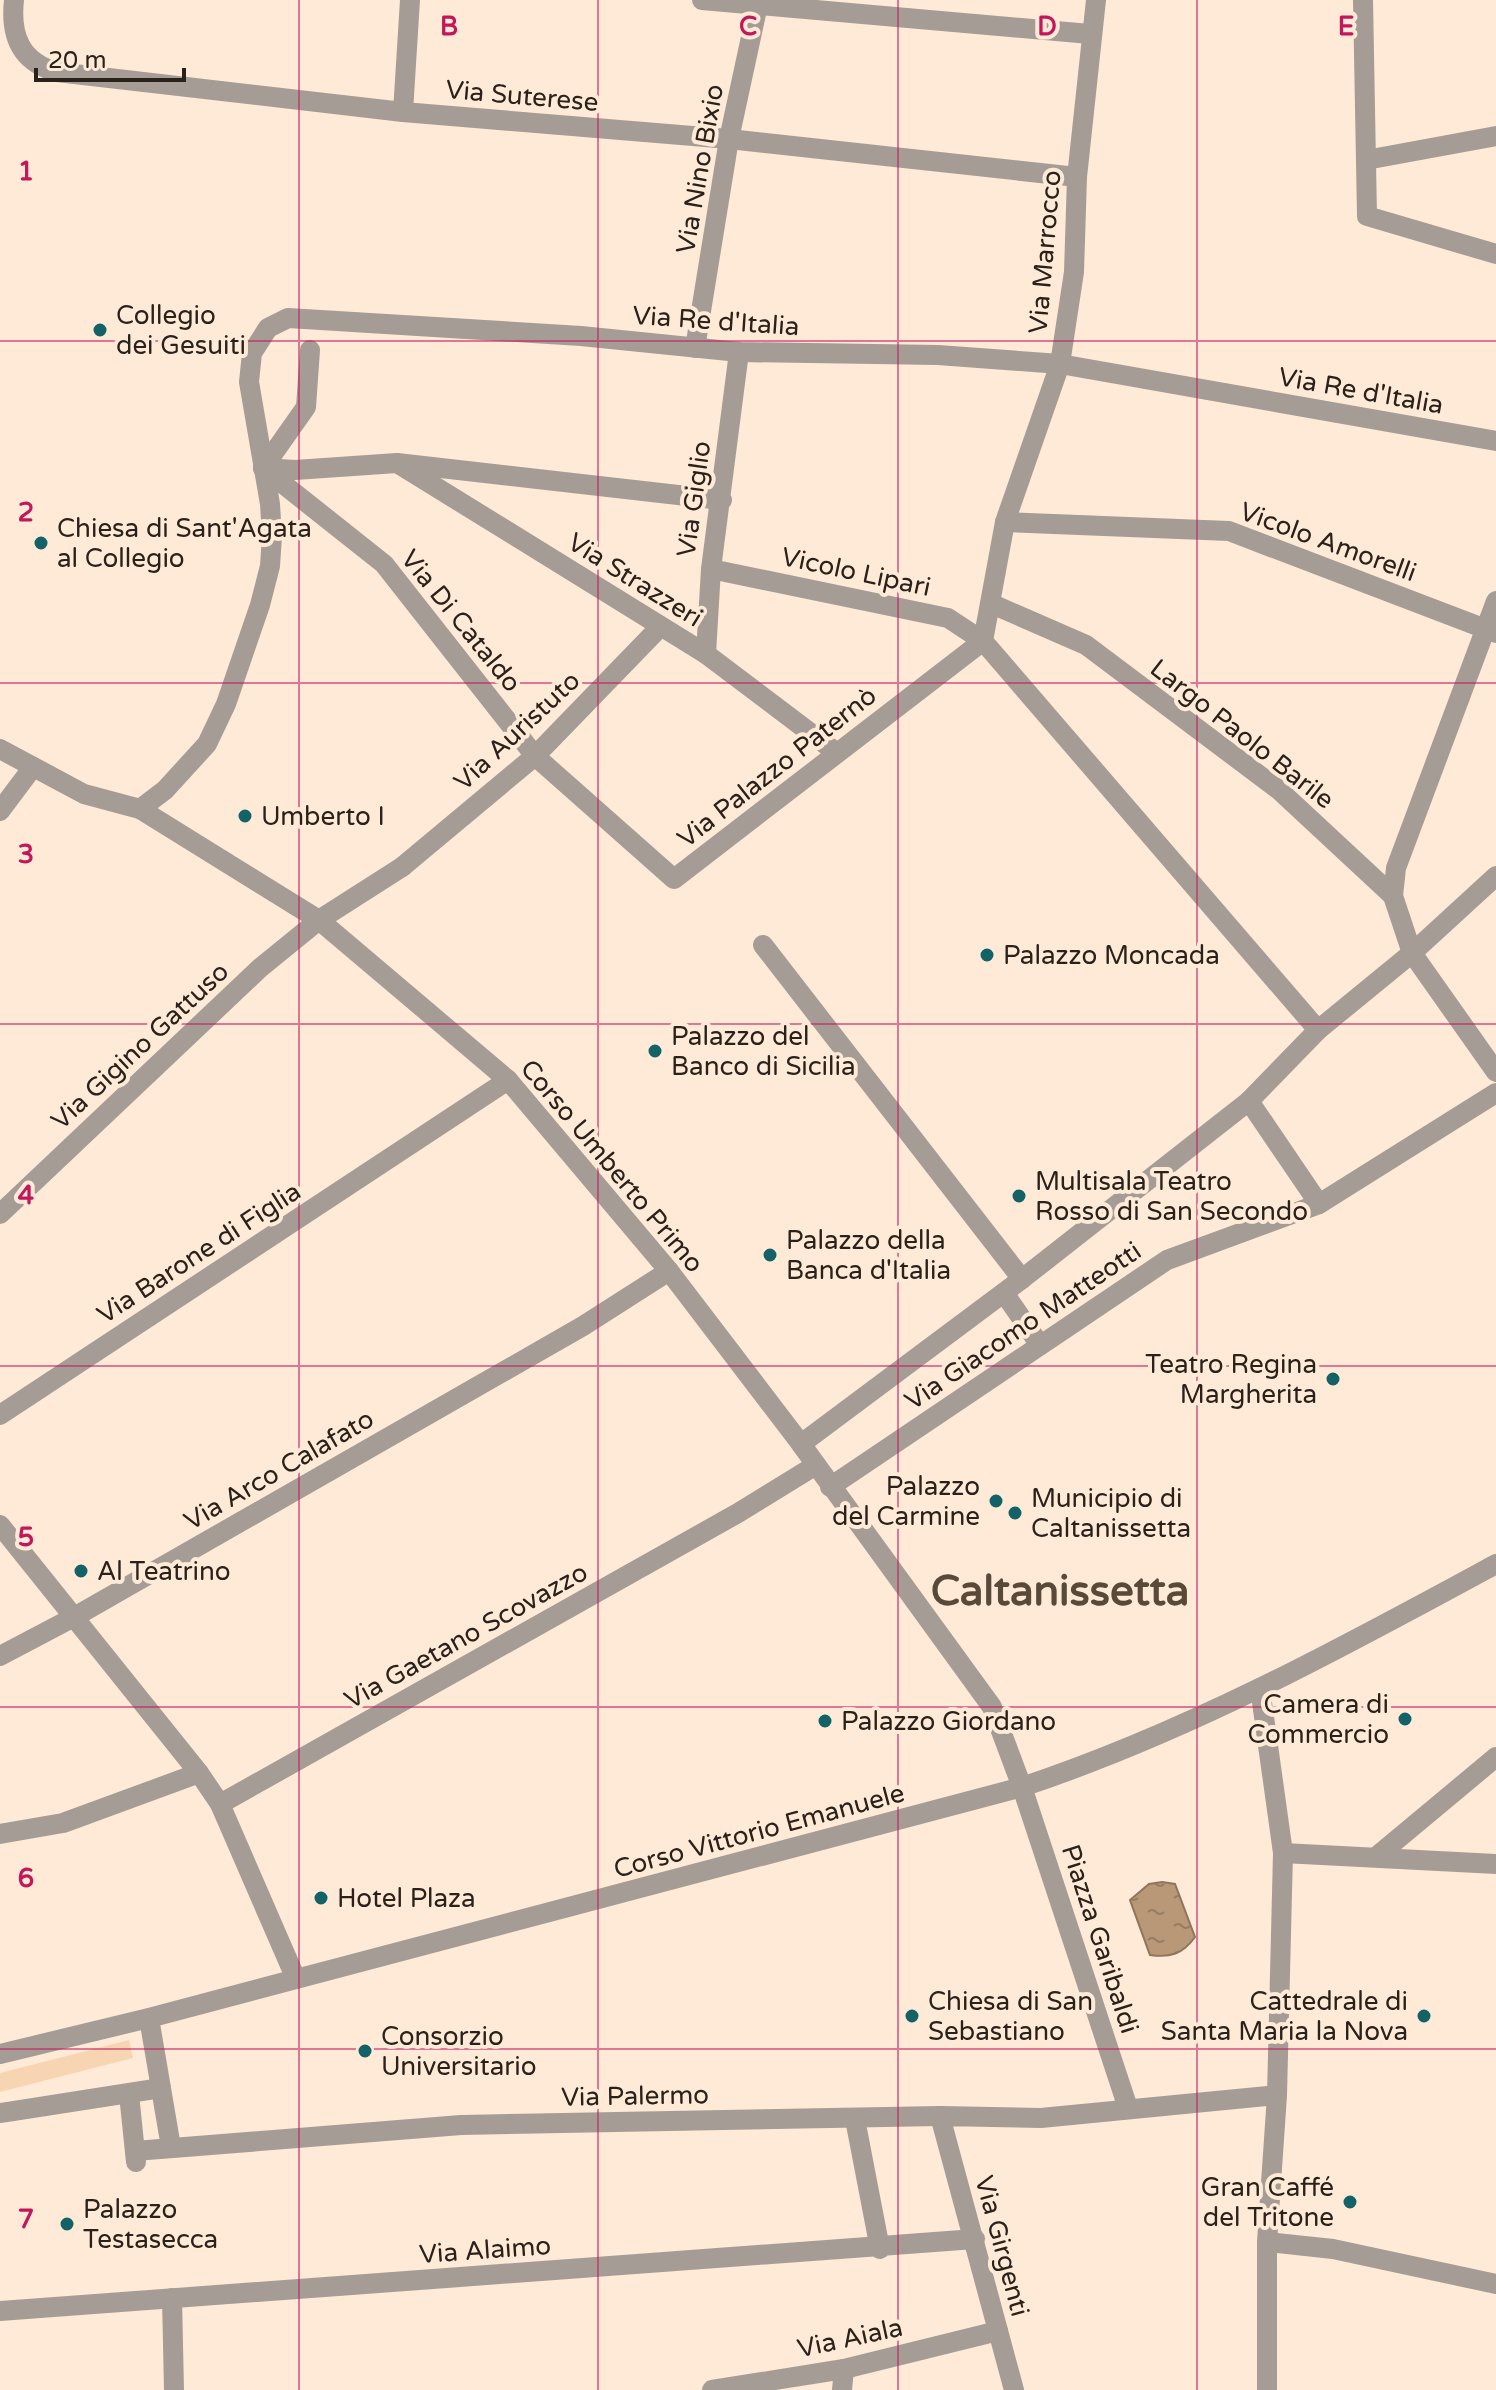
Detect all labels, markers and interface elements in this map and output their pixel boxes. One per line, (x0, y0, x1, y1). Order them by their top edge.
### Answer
text: B (440, 11, 458, 42)
text: C (739, 11, 757, 42)
text: D (1037, 11, 1057, 42)
text: E (1338, 11, 1354, 42)
scale bar (36, 32, 184, 82)
text: 20 m (48, 46, 106, 75)
street label: Via Suterese (444, 74, 600, 118)
street label: Via Nino Bixio (670, 82, 730, 256)
text: 1 (18, 156, 34, 187)
street label: Via Marrocco (1022, 169, 1068, 335)
place label: Collegio dei Gesuiti (116, 300, 246, 361)
street label: Via Re d'Italia (632, 300, 800, 342)
marker: Collegio dei Gesuiti (91, 321, 109, 339)
street label: Via Re d'Italia (1276, 361, 1446, 421)
street label: Via Giglio (671, 439, 717, 559)
street label: Vicolo Amorelli (1236, 496, 1420, 588)
text: 2 (18, 497, 34, 528)
place label: Chiesa di Sant'Agata al Collegio (57, 513, 312, 574)
street label: Via Strazzeri (562, 526, 708, 634)
marker: Chiesa di Sant'Agata al Collegio (32, 534, 50, 552)
street label: Vicolo Lipari (779, 541, 933, 603)
street label: Via Di Cataldo (394, 544, 528, 698)
street label: Largo Paolo Barile (1144, 653, 1340, 815)
street label: Via Auristuto (448, 665, 586, 797)
street label: Via Palazzo Paternò (671, 680, 883, 854)
place label: Umberto I (261, 801, 385, 832)
marker: Umberto I (236, 807, 254, 825)
text: 3 (18, 839, 34, 870)
place label: Palazzo Moncada (1003, 940, 1220, 971)
marker: Palazzo Moncada (978, 946, 996, 964)
street label: Via Gigino Gattuso (45, 956, 235, 1136)
place label: Palazzo del Banco di Sicilia (671, 1021, 856, 1082)
marker: Palazzo del Banco di Sicilia (646, 1042, 664, 1060)
street label: Corso Umberto Primo (514, 1053, 710, 1279)
place label: Multisala Teatro Rosso di San Secondo (1035, 1166, 1308, 1227)
street label: Via Barone di Figlia (91, 1176, 307, 1330)
text: 4 (18, 1180, 34, 1211)
marker: Multisala Teatro Rosso di San Secondo (1010, 1187, 1028, 1205)
place label: Palazzo della Banca d'Italia (786, 1225, 951, 1286)
street label: Via Giacomo Matteotti (899, 1235, 1147, 1417)
marker: Palazzo della Banca d'Italia (761, 1246, 779, 1264)
place label: Teatro Regina Margherita (1145, 1349, 1317, 1410)
marker: Teatro Regina Margherita (1324, 1370, 1342, 1388)
street label: Via Arco Calafato (179, 1403, 379, 1537)
place label: Palazzo del Carmine (832, 1471, 980, 1532)
place label: Municipio di Caltanissetta (1031, 1483, 1191, 1544)
marker: Palazzo del Carmine (987, 1492, 1005, 1510)
marker: Municipio di Caltanissetta (1006, 1504, 1024, 1522)
text: 5 (18, 1522, 34, 1553)
place label: Al Teatrino (97, 1556, 231, 1587)
street label: Via Gaetano Scovazzo (339, 1556, 593, 1716)
marker: Al Teatrino (72, 1562, 90, 1580)
district label: Caltanissetta (931, 1566, 1189, 1617)
place label: Camera di Commercio (1247, 1689, 1389, 1750)
place label: Palazzo Giordano (841, 1706, 1056, 1737)
marker: Camera di Commercio (1396, 1710, 1414, 1728)
marker: Palazzo Giordano (816, 1712, 834, 1730)
street label: Corso Vittorio Emanuele (610, 1777, 908, 1885)
street label: Piazza Garibaldi (1055, 1841, 1145, 2037)
text: 6 (18, 1863, 34, 1894)
place label: Hotel Plaza (337, 1883, 476, 1914)
marker: Hotel Plaza (312, 1889, 330, 1907)
place label: Chiesa di San Sebastiano (928, 1986, 1093, 2047)
place label: Cattedrale di Santa Maria la Nova (1161, 1986, 1408, 2047)
marker: Chiesa di San Sebastiano (903, 2007, 921, 2025)
marker: Cattedrale di Santa Maria la Nova (1415, 2007, 1433, 2025)
place label: Consorzio Universitario (381, 2021, 537, 2082)
marker: Consorzio Universitario (356, 2042, 374, 2060)
street label: Via Palermo (561, 2079, 709, 2113)
street label: Via Girgenti (968, 2172, 1036, 2320)
place label: Gran Caffé del Tritone (1201, 2172, 1334, 2233)
marker: Gran Caffé del Tritone (1341, 2193, 1359, 2211)
place label: Palazzo Testasecca (83, 2194, 218, 2255)
text: 7 (18, 2204, 34, 2235)
marker: Palazzo Testasecca (58, 2215, 76, 2233)
street label: Via Alaimo (418, 2230, 552, 2270)
street label: Via Aiala (794, 2312, 906, 2364)

